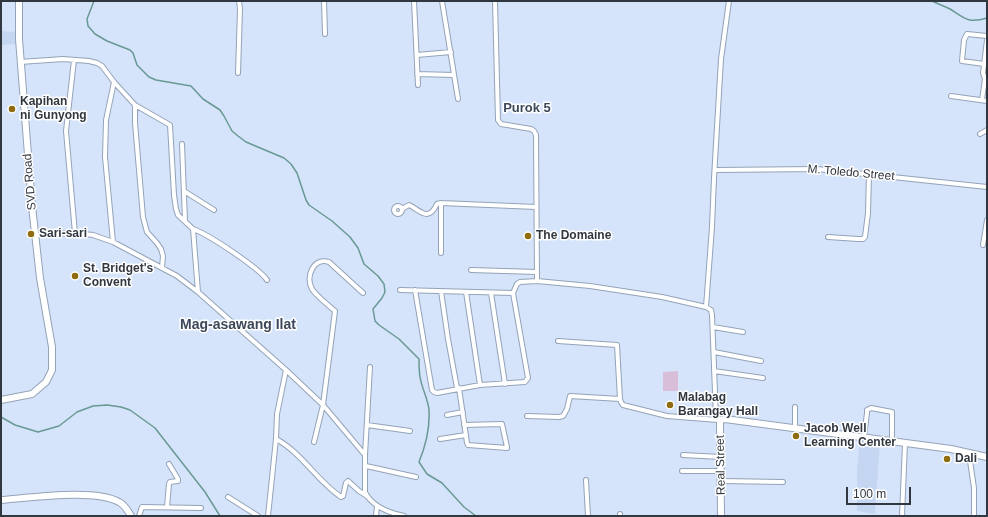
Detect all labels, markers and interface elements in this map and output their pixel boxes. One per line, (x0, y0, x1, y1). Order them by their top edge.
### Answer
place label: Kapihan ni Gunyong (20, 95, 87, 123)
district label: Purok 5 (503, 100, 551, 116)
marker: Kapihan ni Gunyong (7, 104, 17, 114)
street label: SVD Road (20, 153, 40, 211)
street label: M. Toledo Street (807, 162, 895, 184)
place label: Sari-sari (39, 227, 87, 241)
marker: Sari-sari (26, 229, 36, 239)
place label: The Domaine (536, 229, 611, 243)
marker: The Domaine (523, 231, 533, 241)
place label: St. Bridget's Convent (83, 262, 153, 290)
marker: St. Bridget's Convent (70, 271, 80, 281)
district label: Mag-asawang Ilat (180, 317, 296, 333)
place label: Malabag Barangay Hall (678, 391, 758, 419)
marker: Malabag Barangay Hall (665, 400, 675, 410)
place label: Jacob Well Learning Center (804, 422, 896, 450)
marker: Jacob Well Learning Center (791, 431, 801, 441)
street label: Real Street (713, 435, 729, 495)
place label: Dali (955, 452, 977, 466)
marker: Dali (942, 454, 952, 464)
scale bar (848, 479, 913, 505)
text: 100 m (853, 487, 886, 501)

